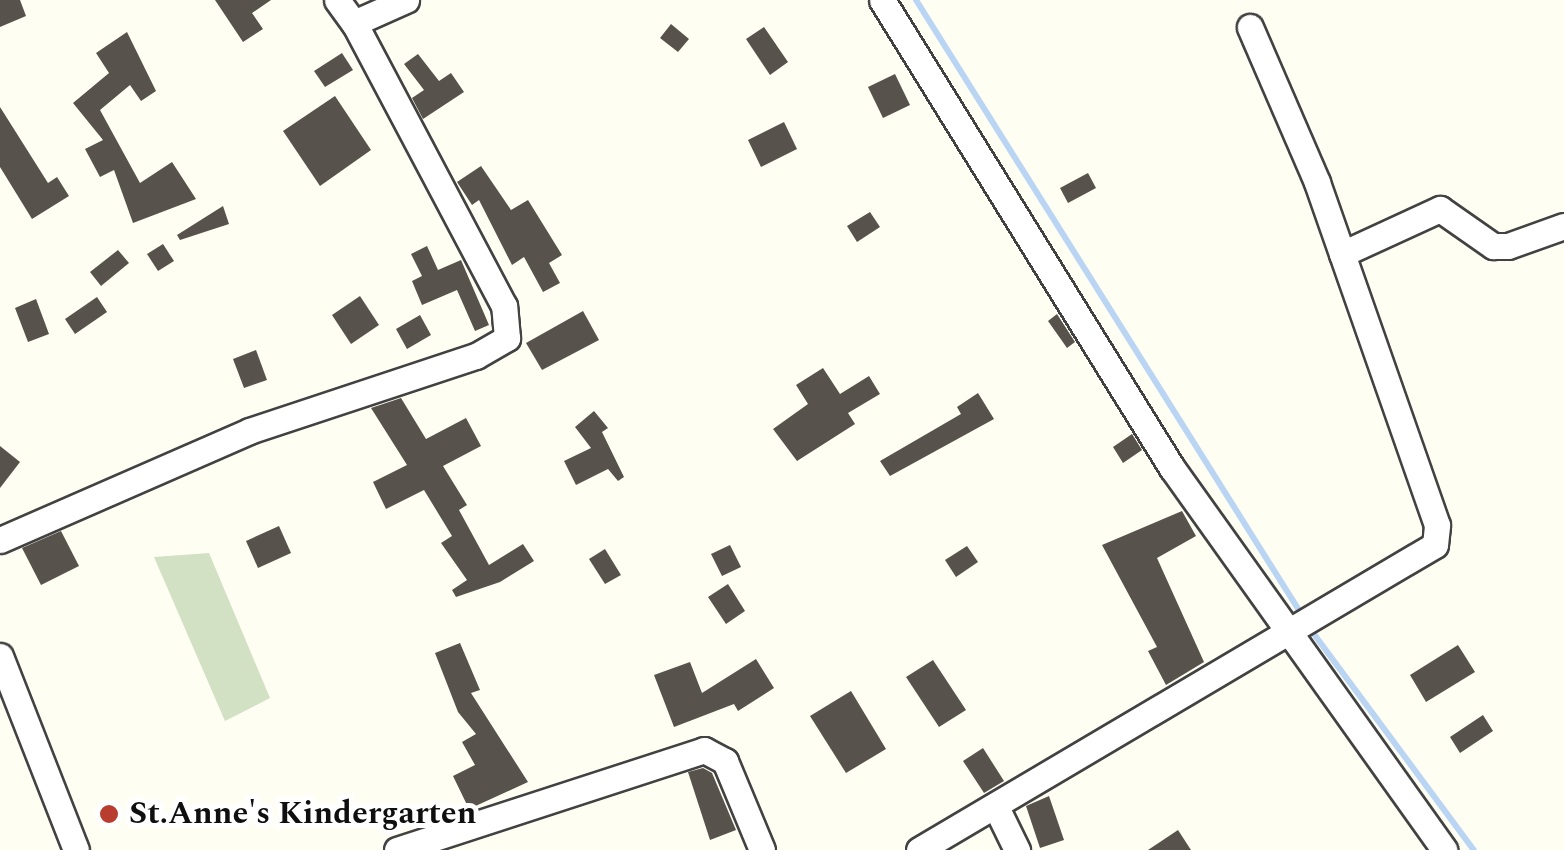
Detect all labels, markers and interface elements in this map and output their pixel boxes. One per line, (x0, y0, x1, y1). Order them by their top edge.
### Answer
place label: St.Anne's Kindergarten (129, 795, 476, 833)
marker: St.Anne's Kindergarten (98, 803, 120, 825)

